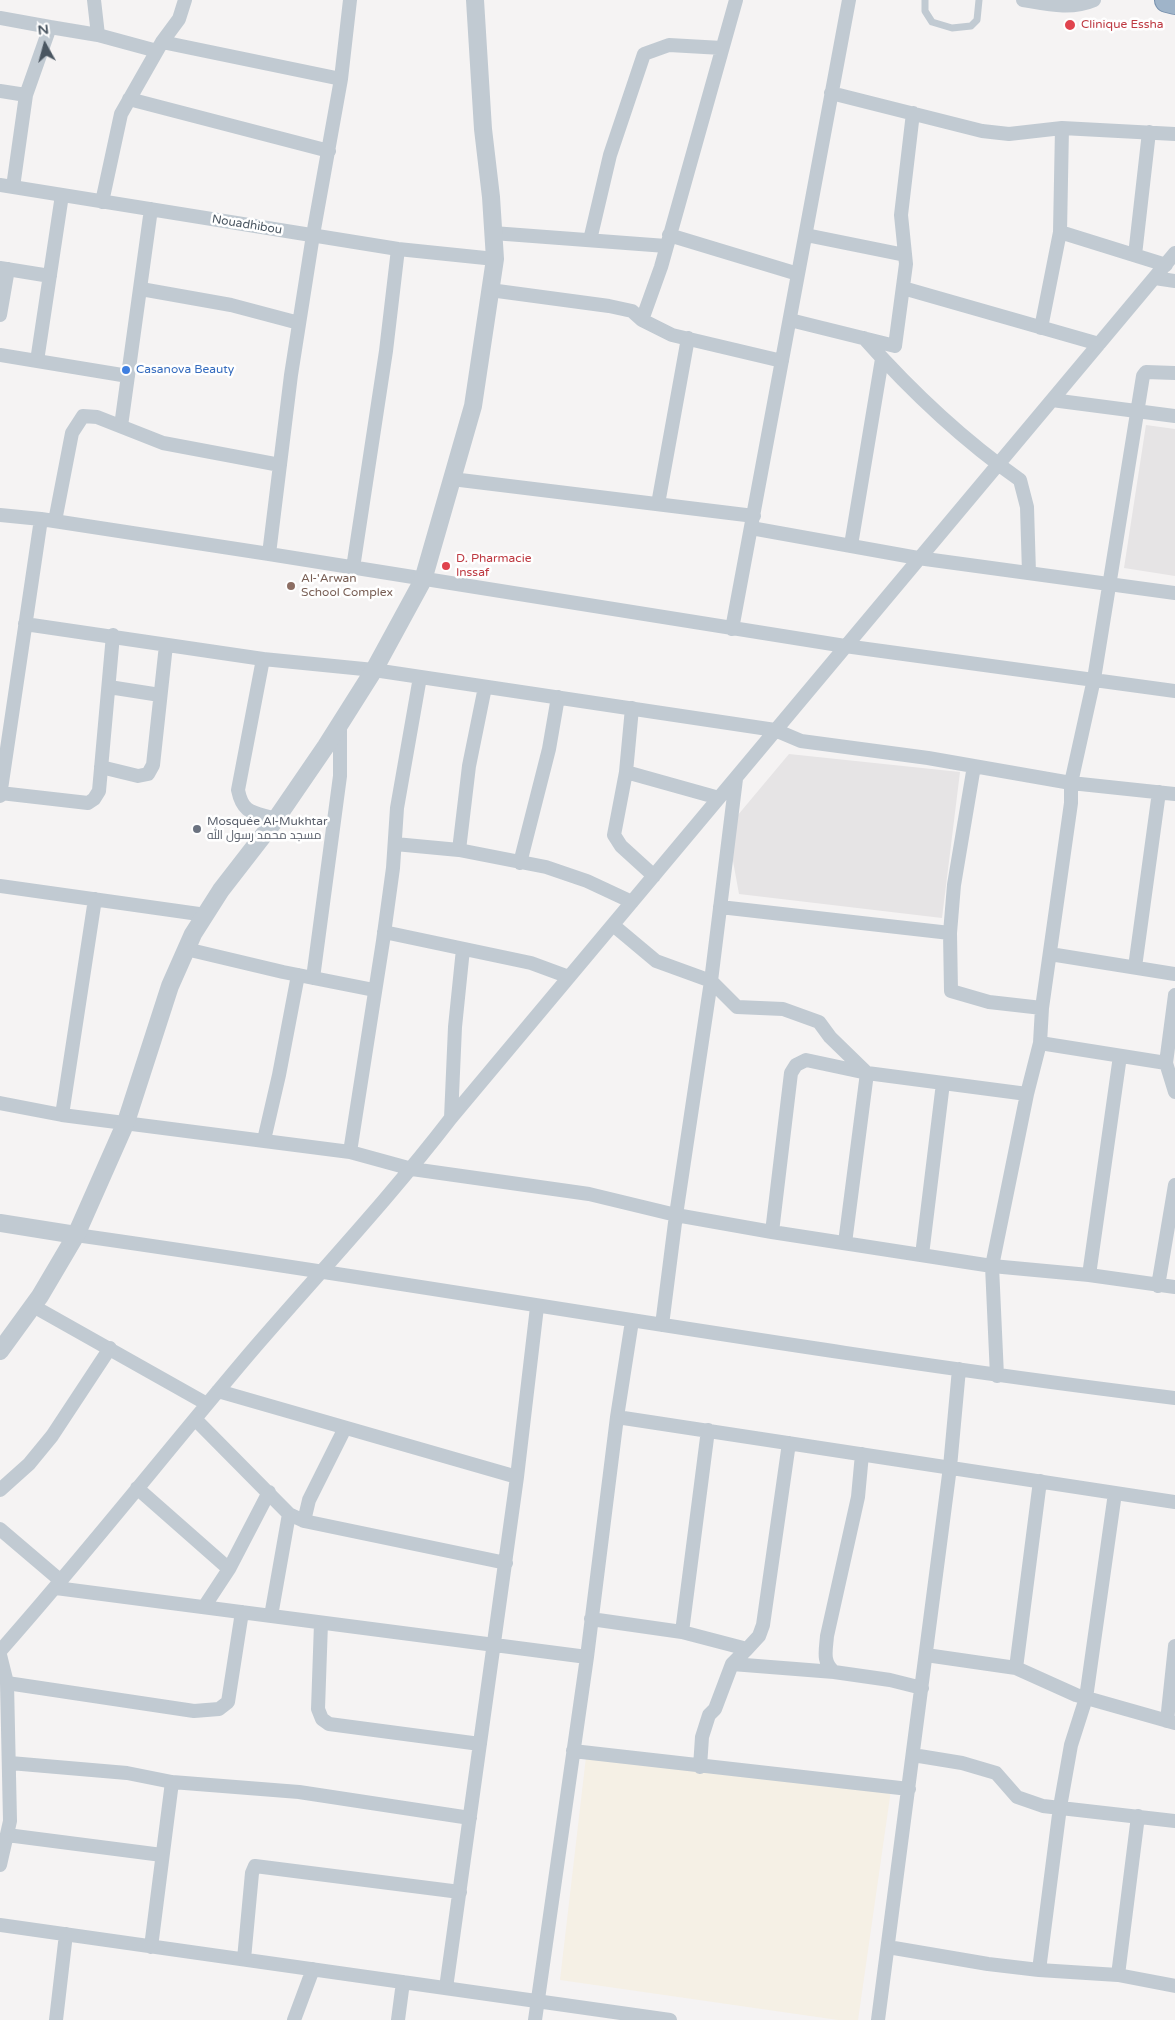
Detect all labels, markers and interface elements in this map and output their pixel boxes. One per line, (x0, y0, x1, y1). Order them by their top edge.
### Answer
marker: Clinique Essha (1063, 18, 1077, 32)
place label: Clinique Essha (1081, 18, 1164, 32)
north arrow (20, 20, 70, 70)
text: N (36, 20, 50, 39)
street label: Nouadhibou (211, 212, 283, 238)
place label: Casanova Beauty (136, 363, 234, 377)
marker: Casanova Beauty (120, 364, 132, 376)
place label: D. Pharmacie Inssaf (456, 552, 532, 580)
marker: D. Pharmacie Inssaf (440, 560, 452, 572)
place label: Al-'Arwan School Complex (301, 572, 393, 600)
marker: Al-'Arwan School Complex (285, 580, 297, 592)
place label: Mosquée Al-Mukhtar مسجد محمد رسول الله (207, 815, 327, 843)
marker: Mosquée Al-Mukhtar مسجد محمد رسول الله (191, 823, 203, 835)

